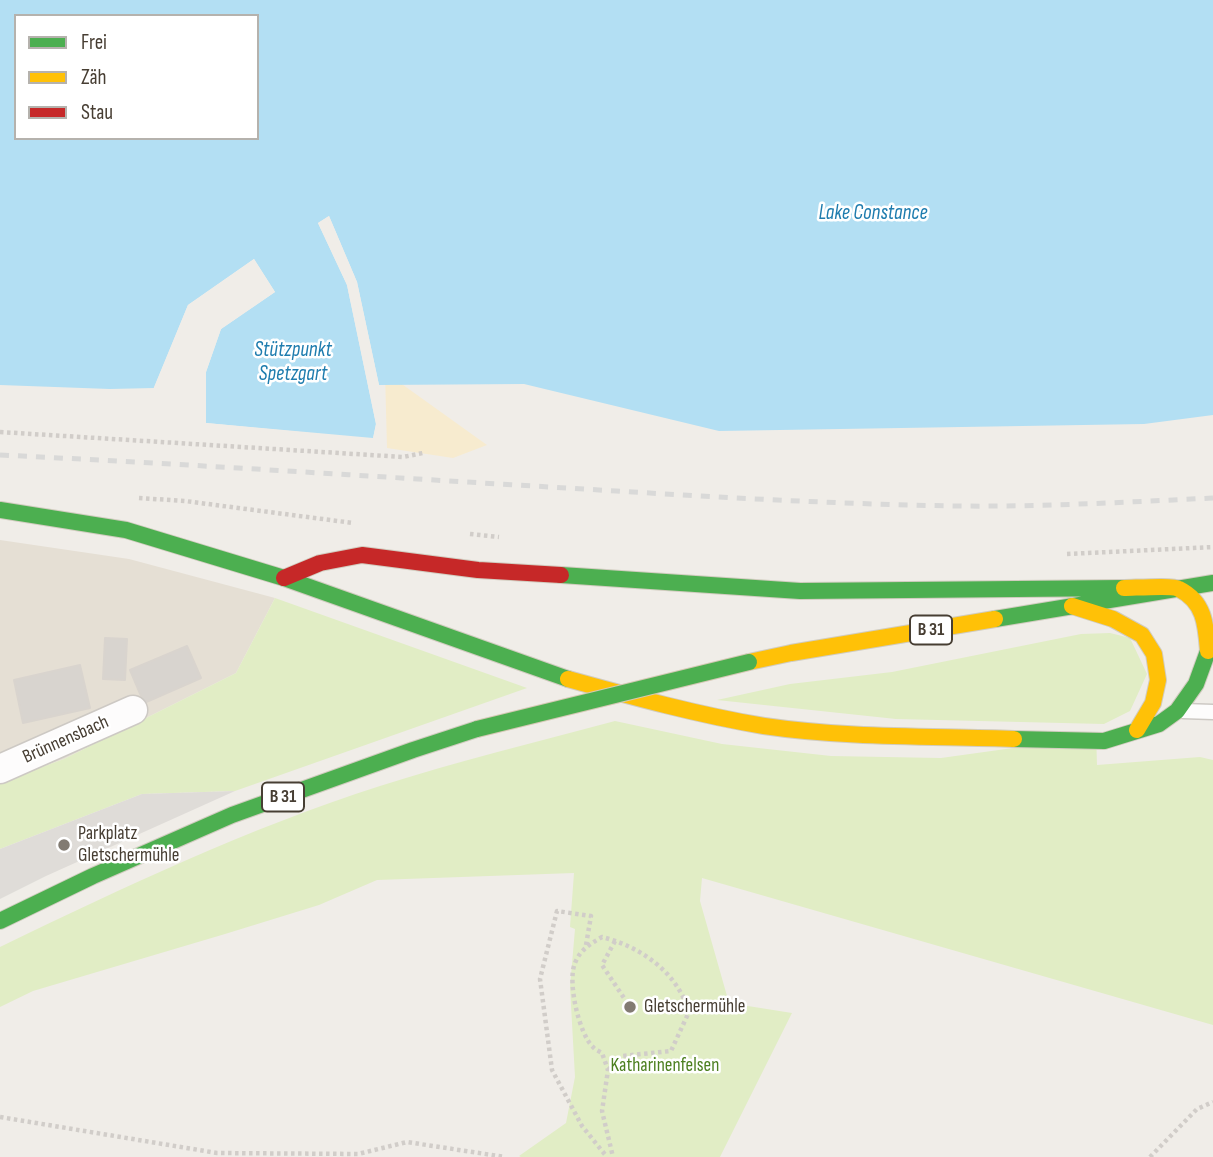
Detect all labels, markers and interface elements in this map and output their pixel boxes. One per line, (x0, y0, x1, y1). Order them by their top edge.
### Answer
legend (14, 14, 259, 140)
text: Frei (81, 30, 107, 55)
text: Zäh (81, 65, 107, 90)
text: Stau (81, 100, 113, 125)
water label: Lake Constance (818, 201, 928, 227)
water label: Stützpunkt Spetzgart (254, 338, 332, 388)
road number: B 31 (910, 616, 952, 644)
street label: Brünnensbach (20, 711, 112, 769)
road number: B 31 (262, 782, 304, 812)
place label: Parkplatz Gletschermühle (78, 823, 179, 867)
marker: Parkplatz Gletschermühle (56, 837, 72, 853)
place label: Gletschermühle (644, 996, 745, 1018)
marker: Gletschermühle (622, 999, 638, 1015)
park label: Katharinenfelsen (611, 1055, 719, 1077)

